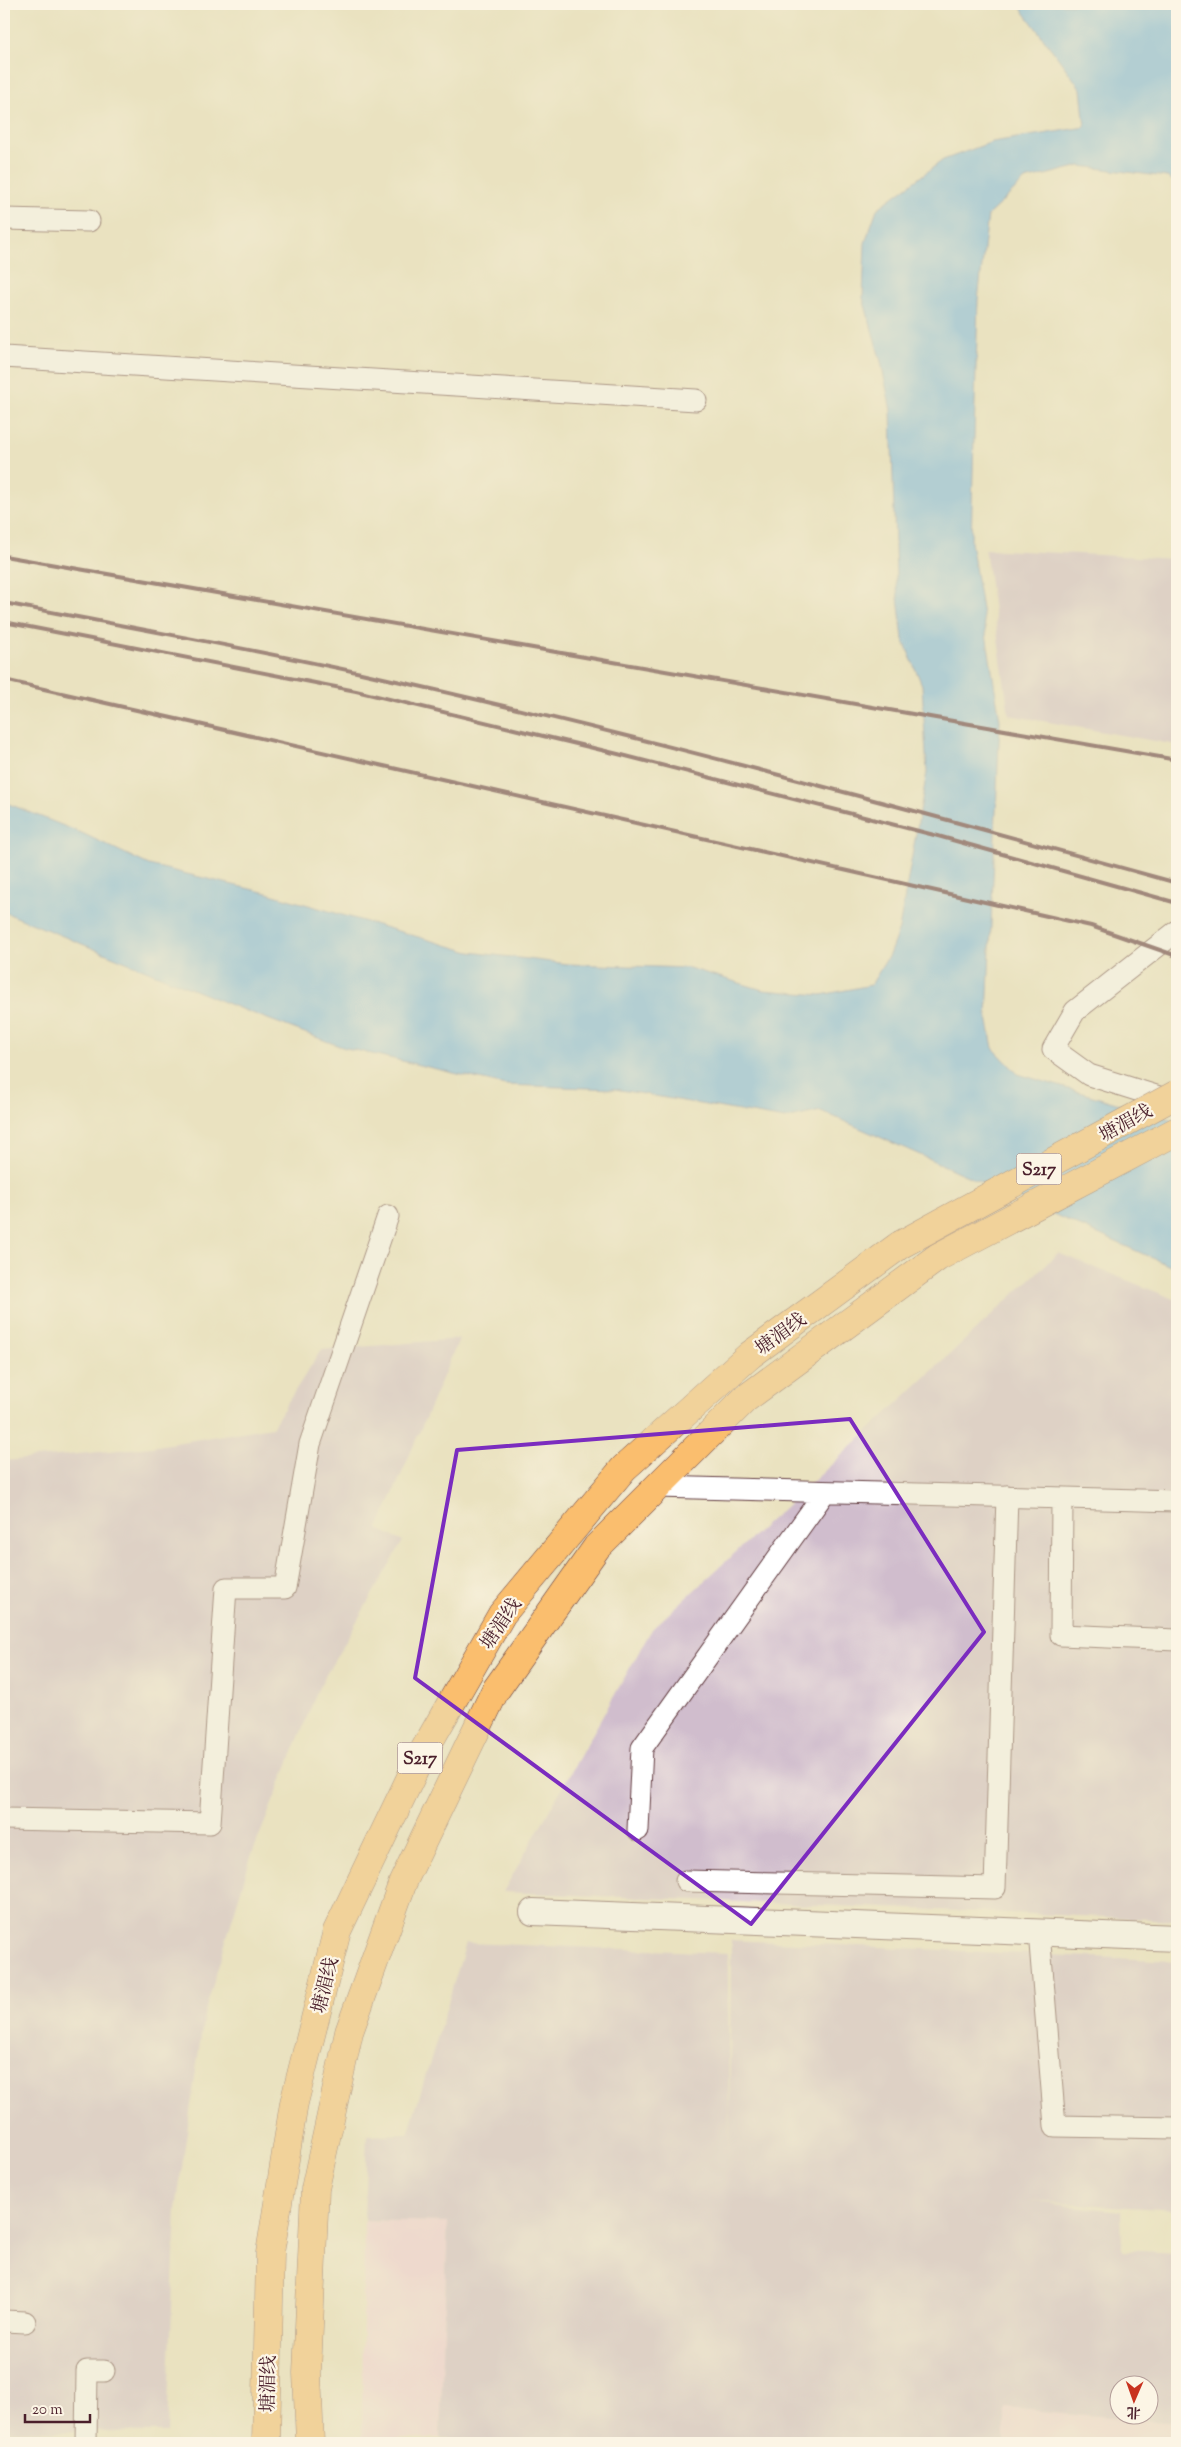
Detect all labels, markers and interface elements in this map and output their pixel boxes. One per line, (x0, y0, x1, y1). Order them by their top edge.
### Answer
street label: 塘湄线 (1095, 1099, 1158, 1150)
road number: S217 (1016, 1154, 1062, 1184)
street label: 塘湄线 (750, 1307, 812, 1363)
street label: 塘湄线 (475, 1593, 529, 1656)
road number: S217 (398, 1742, 442, 1774)
street label: 塘湄线 (306, 1955, 346, 2017)
street label: 塘湄线 (256, 2355, 283, 2413)
north arrow (1108, 2374, 1158, 2424)
scale bar (25, 2392, 90, 2424)
text: 20 m (32, 2400, 63, 2421)
text: 北 (1126, 2401, 1141, 2421)

